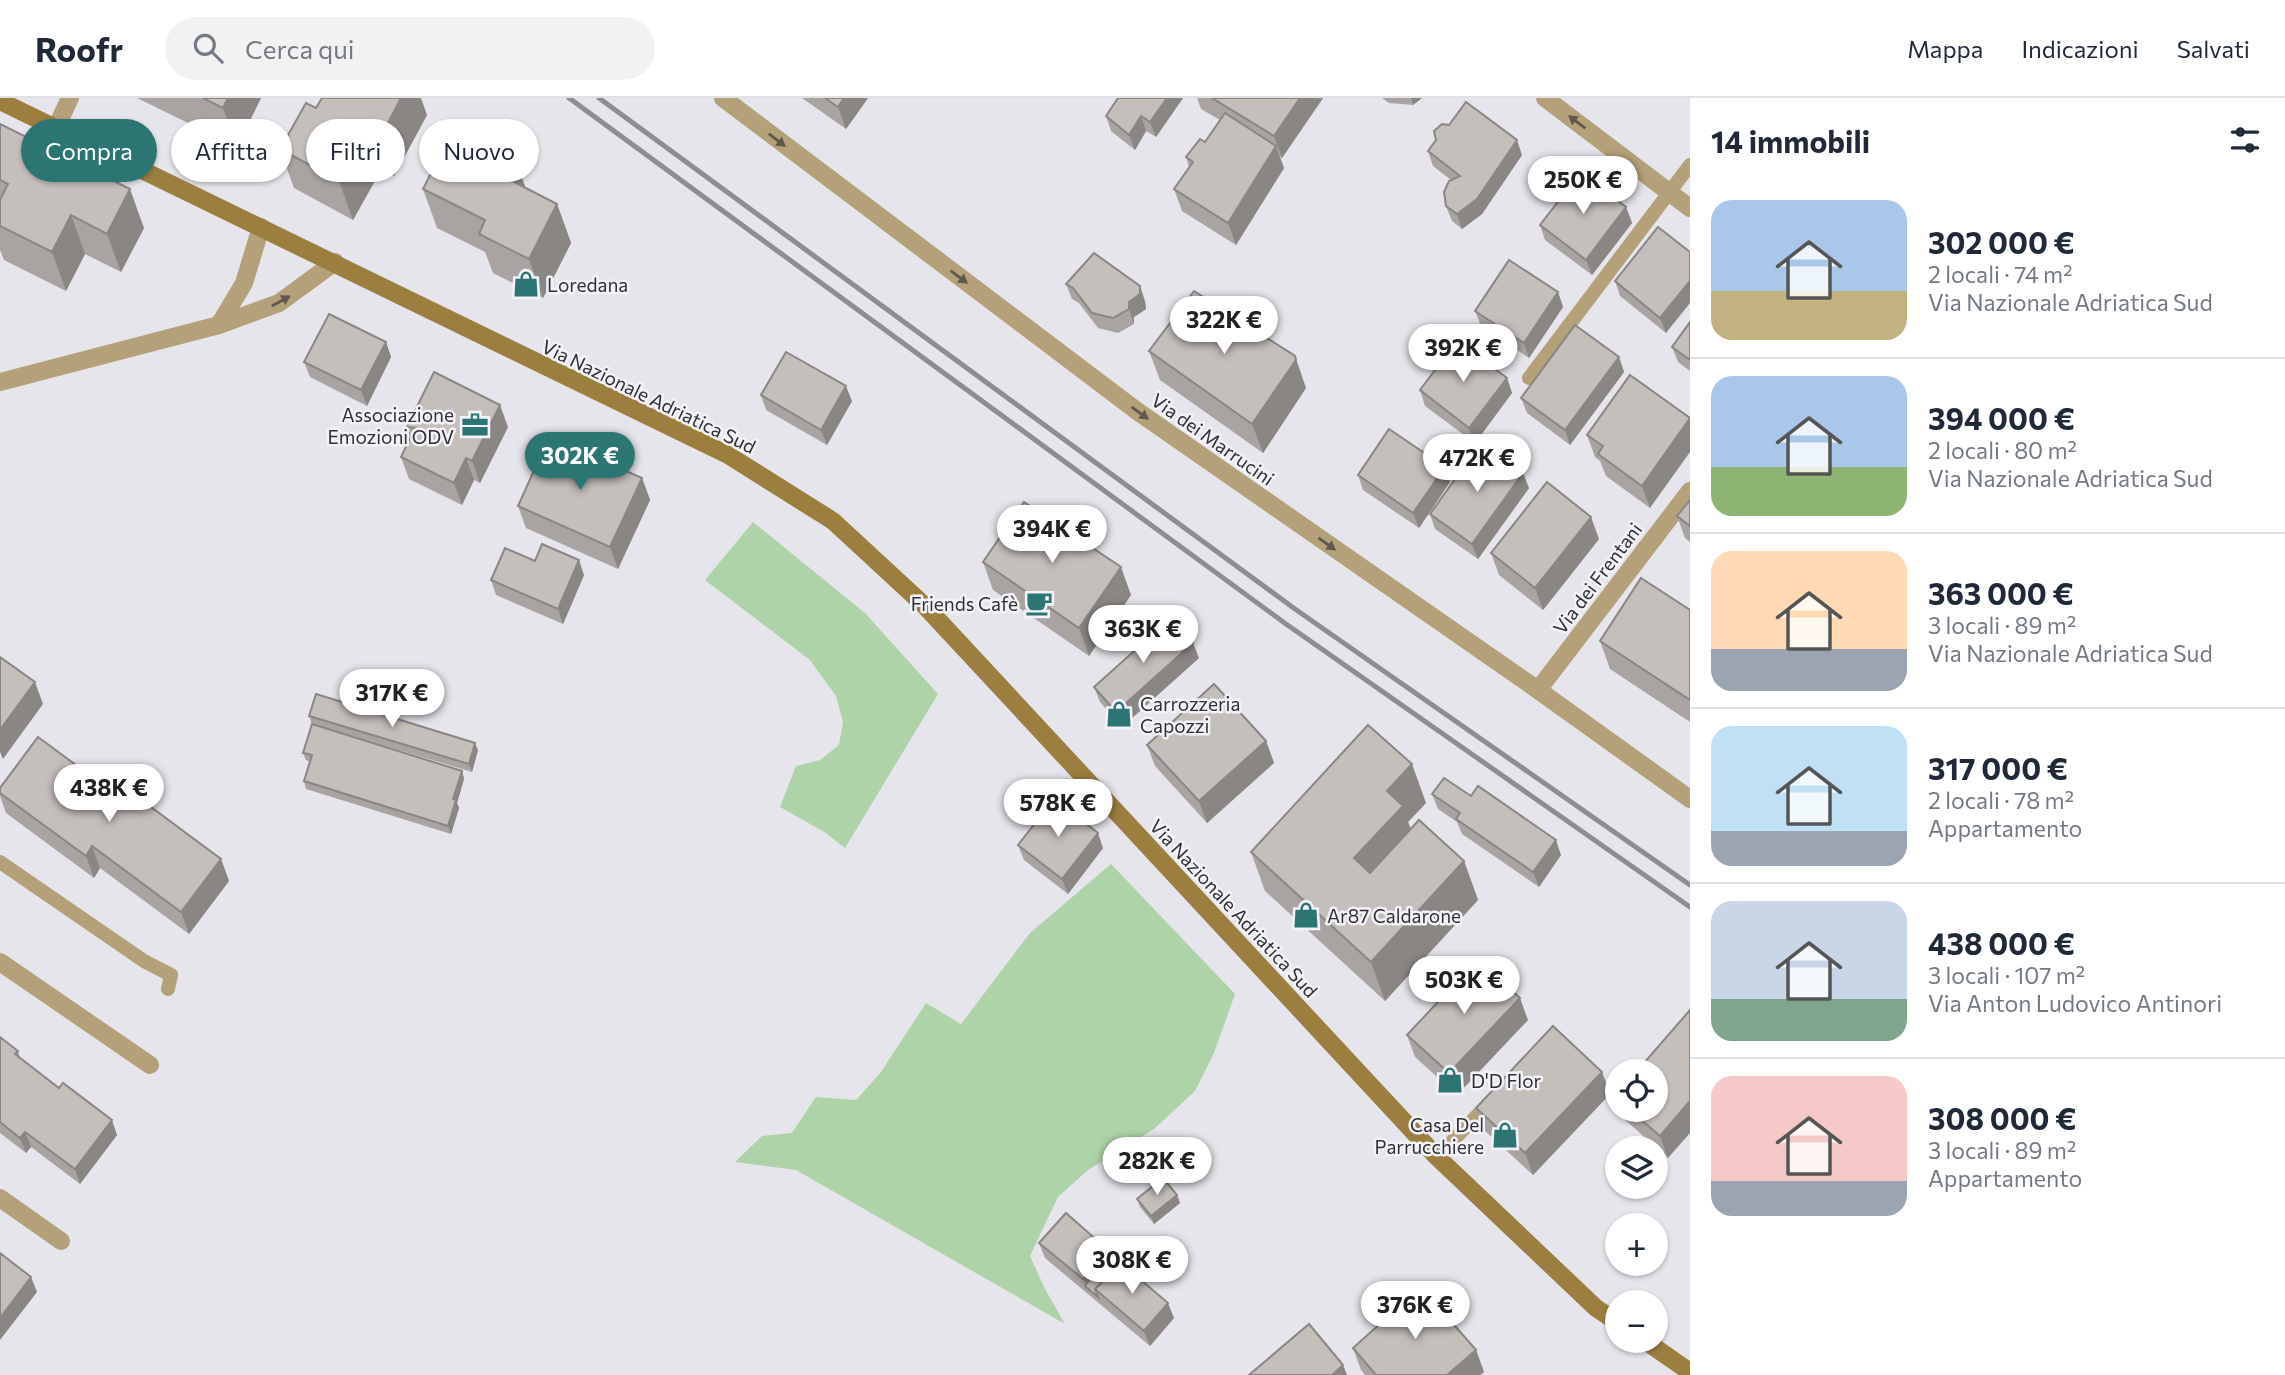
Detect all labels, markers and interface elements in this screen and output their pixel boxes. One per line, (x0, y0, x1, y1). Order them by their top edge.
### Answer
search box (165, 17, 655, 80)
text: Roofr (35, 28, 123, 69)
icon: search (189, 29, 227, 67)
text: Cerca qui (245, 33, 354, 64)
text: Mappa (1907, 34, 1983, 63)
text: Indicazioni (2021, 34, 2139, 63)
text: Salvati (2177, 34, 2250, 63)
one-way arrow (1568, 115, 1586, 129)
chip: Compra (21, 119, 157, 182)
chip: Affitta (171, 119, 292, 182)
chip: Filtri (306, 119, 405, 182)
chip: Nuovo (419, 119, 539, 182)
icon: filters (2226, 121, 2264, 159)
text: 14 immobili (1711, 122, 1870, 159)
one-way arrow (768, 132, 786, 146)
pin: 250K € (1526, 156, 1640, 216)
text: 250K € (1544, 165, 1622, 193)
text: 302 000 € (1928, 223, 2075, 260)
icon: home (1767, 228, 1851, 312)
text: 2 locali · 74 m² (1928, 260, 2072, 288)
shop icon: Loredana (511, 269, 541, 299)
one-way arrow (949, 269, 967, 284)
place label: Loredana (547, 273, 628, 296)
text: Via Nazionale Adriatica Sud (1928, 288, 2213, 316)
one-way arrow (271, 295, 291, 306)
pin: 322K € (1167, 296, 1281, 356)
text: 322K € (1186, 305, 1262, 333)
pin: 392K € (1406, 324, 1520, 384)
text: 392K € (1424, 333, 1502, 361)
street label: Via Nazionale Adriatica Sud (538, 334, 760, 458)
street label: Via dei Marrucini (1147, 388, 1279, 490)
text: 394 000 € (1928, 399, 2075, 436)
place label: Associazione Emozioni ODV (328, 403, 454, 448)
icon: home (1767, 404, 1851, 488)
one-way arrow (1131, 406, 1149, 420)
office icon: Associazione Emozioni ODV (460, 410, 490, 440)
pin: 302K € (523, 432, 637, 492)
pin: 472K € (1420, 434, 1534, 494)
text: 2 locali · 80 m² (1928, 436, 2077, 464)
text: 302K € (541, 441, 619, 469)
text: 472K € (1439, 443, 1515, 471)
text: Via Nazionale Adriatica Sud (1928, 464, 2213, 492)
pin: 394K € (995, 505, 1109, 565)
text: 394K € (1013, 514, 1091, 542)
street label: Via dei Frentani (1548, 518, 1646, 638)
one-way arrow (1318, 537, 1336, 551)
text: 363 000 € (1928, 574, 2074, 611)
icon: home (1767, 579, 1851, 663)
cafe icon: Friends Cafè (1024, 588, 1054, 618)
place label: Friends Cafè (911, 592, 1018, 615)
pin: 363K € (1086, 606, 1200, 665)
text: 3 locali · 89 m² (1928, 611, 2076, 639)
text: 363K € (1104, 614, 1182, 642)
text: Via Nazionale Adriatica Sud (1928, 639, 2213, 667)
pin: 317K € (335, 670, 449, 729)
text: 317K € (355, 678, 429, 706)
place label: Carrozzeria Capozzi (1140, 692, 1240, 737)
shop icon: Carrozzeria Capozzi (1104, 699, 1134, 729)
text: 317 000 € (1928, 749, 2068, 786)
icon: home (1767, 754, 1851, 838)
pin: 438K € (52, 764, 166, 824)
text: 438K € (70, 773, 148, 801)
pin: 578K € (1001, 780, 1115, 839)
text: 2 locali · 78 m² (1928, 786, 2074, 814)
text: 578K € (1020, 788, 1096, 816)
street label: Via Nazionale Adriatica Sud (1145, 814, 1323, 1002)
text: Appartamento (1928, 814, 2082, 842)
shop icon: Ar87 Caldarone (1291, 900, 1321, 930)
place label: Ar87 Caldarone (1327, 904, 1461, 927)
text: 438 000 € (1928, 924, 2075, 961)
icon: home (1767, 929, 1851, 1013)
pin: 503K € (1407, 956, 1521, 1016)
text: 3 locali · 107 m² (1928, 961, 2085, 989)
text: 503K € (1425, 965, 1503, 993)
text: Via Anton Ludovico Antinori (1928, 989, 2222, 1017)
map controls (1605, 1059, 1668, 1353)
button: locate (1605, 1059, 1668, 1122)
shop icon: D'D Flor (1435, 1065, 1465, 1095)
place label: D'D Flor (1471, 1069, 1542, 1092)
text: 308 000 € (1928, 1099, 2076, 1136)
icon: home (1767, 1104, 1851, 1188)
place label: Casa Del Parrucchiere (1374, 1113, 1484, 1158)
shop icon: Casa Del Parrucchiere (1490, 1120, 1520, 1150)
button: layers (1605, 1136, 1668, 1199)
text: 3 locali · 89 m² (1928, 1136, 2076, 1164)
pin: 282K € (1100, 1138, 1214, 1197)
text: 282K € (1119, 1146, 1195, 1174)
text: Appartamento (1928, 1164, 2082, 1192)
button: + (1605, 1213, 1668, 1276)
pin: 308K € (1075, 1236, 1189, 1296)
text: 308K € (1092, 1245, 1172, 1273)
pin: 376K € (1358, 1282, 1472, 1341)
text: 376K € (1377, 1290, 1453, 1318)
button: − (1605, 1290, 1668, 1353)

